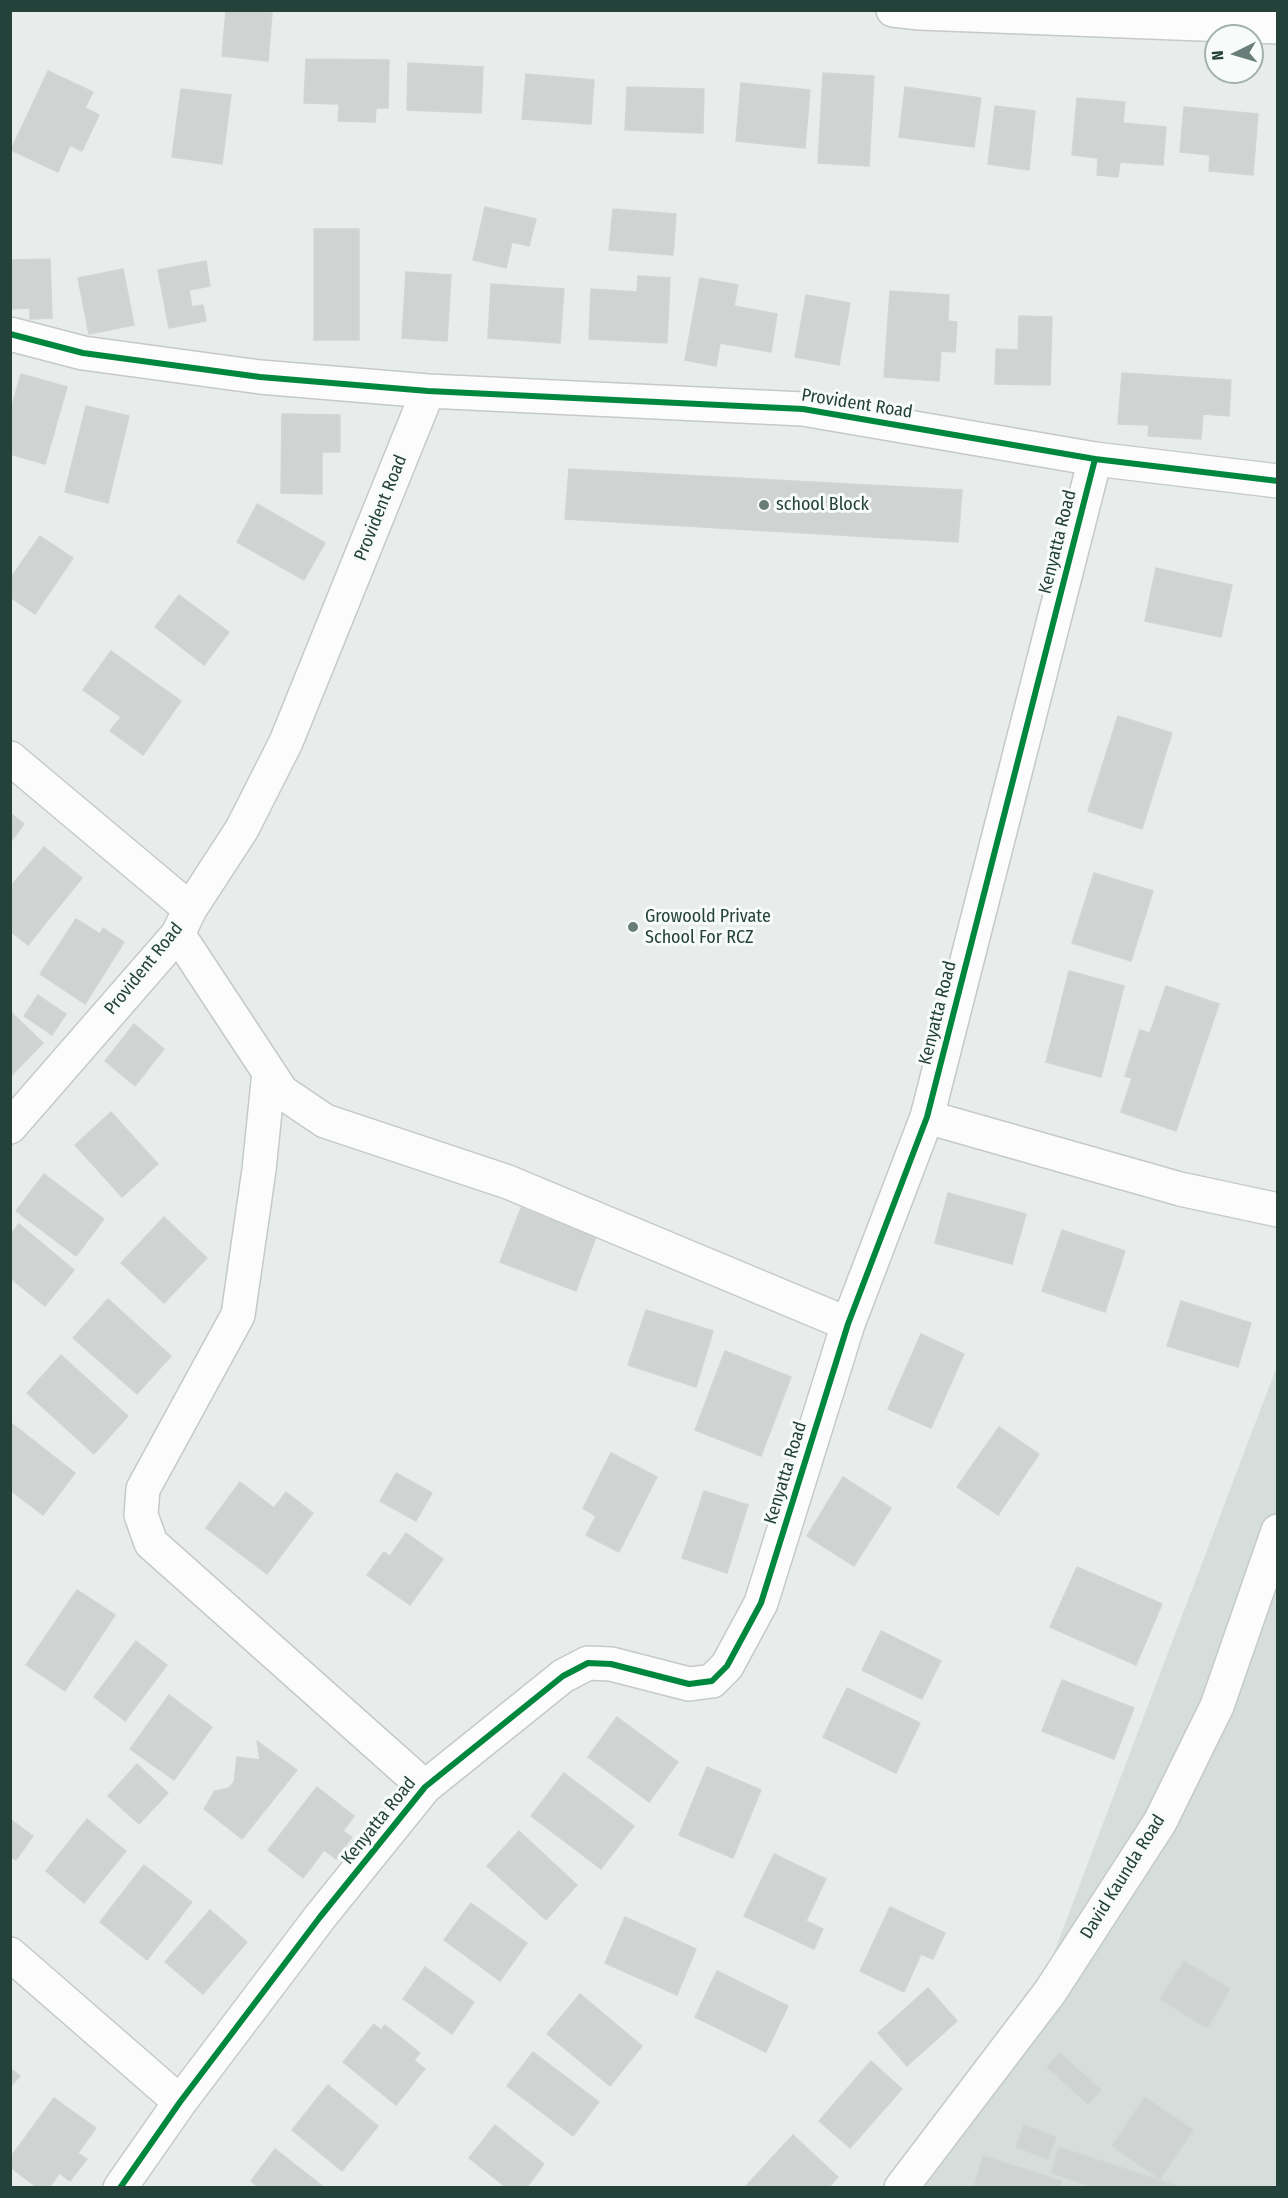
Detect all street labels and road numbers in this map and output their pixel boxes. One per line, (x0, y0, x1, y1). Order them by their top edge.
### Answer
street label: Provident Road (800, 385, 914, 423)
street label: Provident Road (350, 452, 412, 564)
street label: Kenyatta Road (1035, 488, 1081, 596)
street label: Provident Road (100, 919, 188, 1019)
street label: Kenyatta Road (915, 959, 961, 1067)
street label: Kenyatta Road (760, 1419, 812, 1527)
street label: Kenyatta Road (337, 1773, 421, 1869)
street label: David Kaunda Road (1076, 1811, 1170, 1943)

